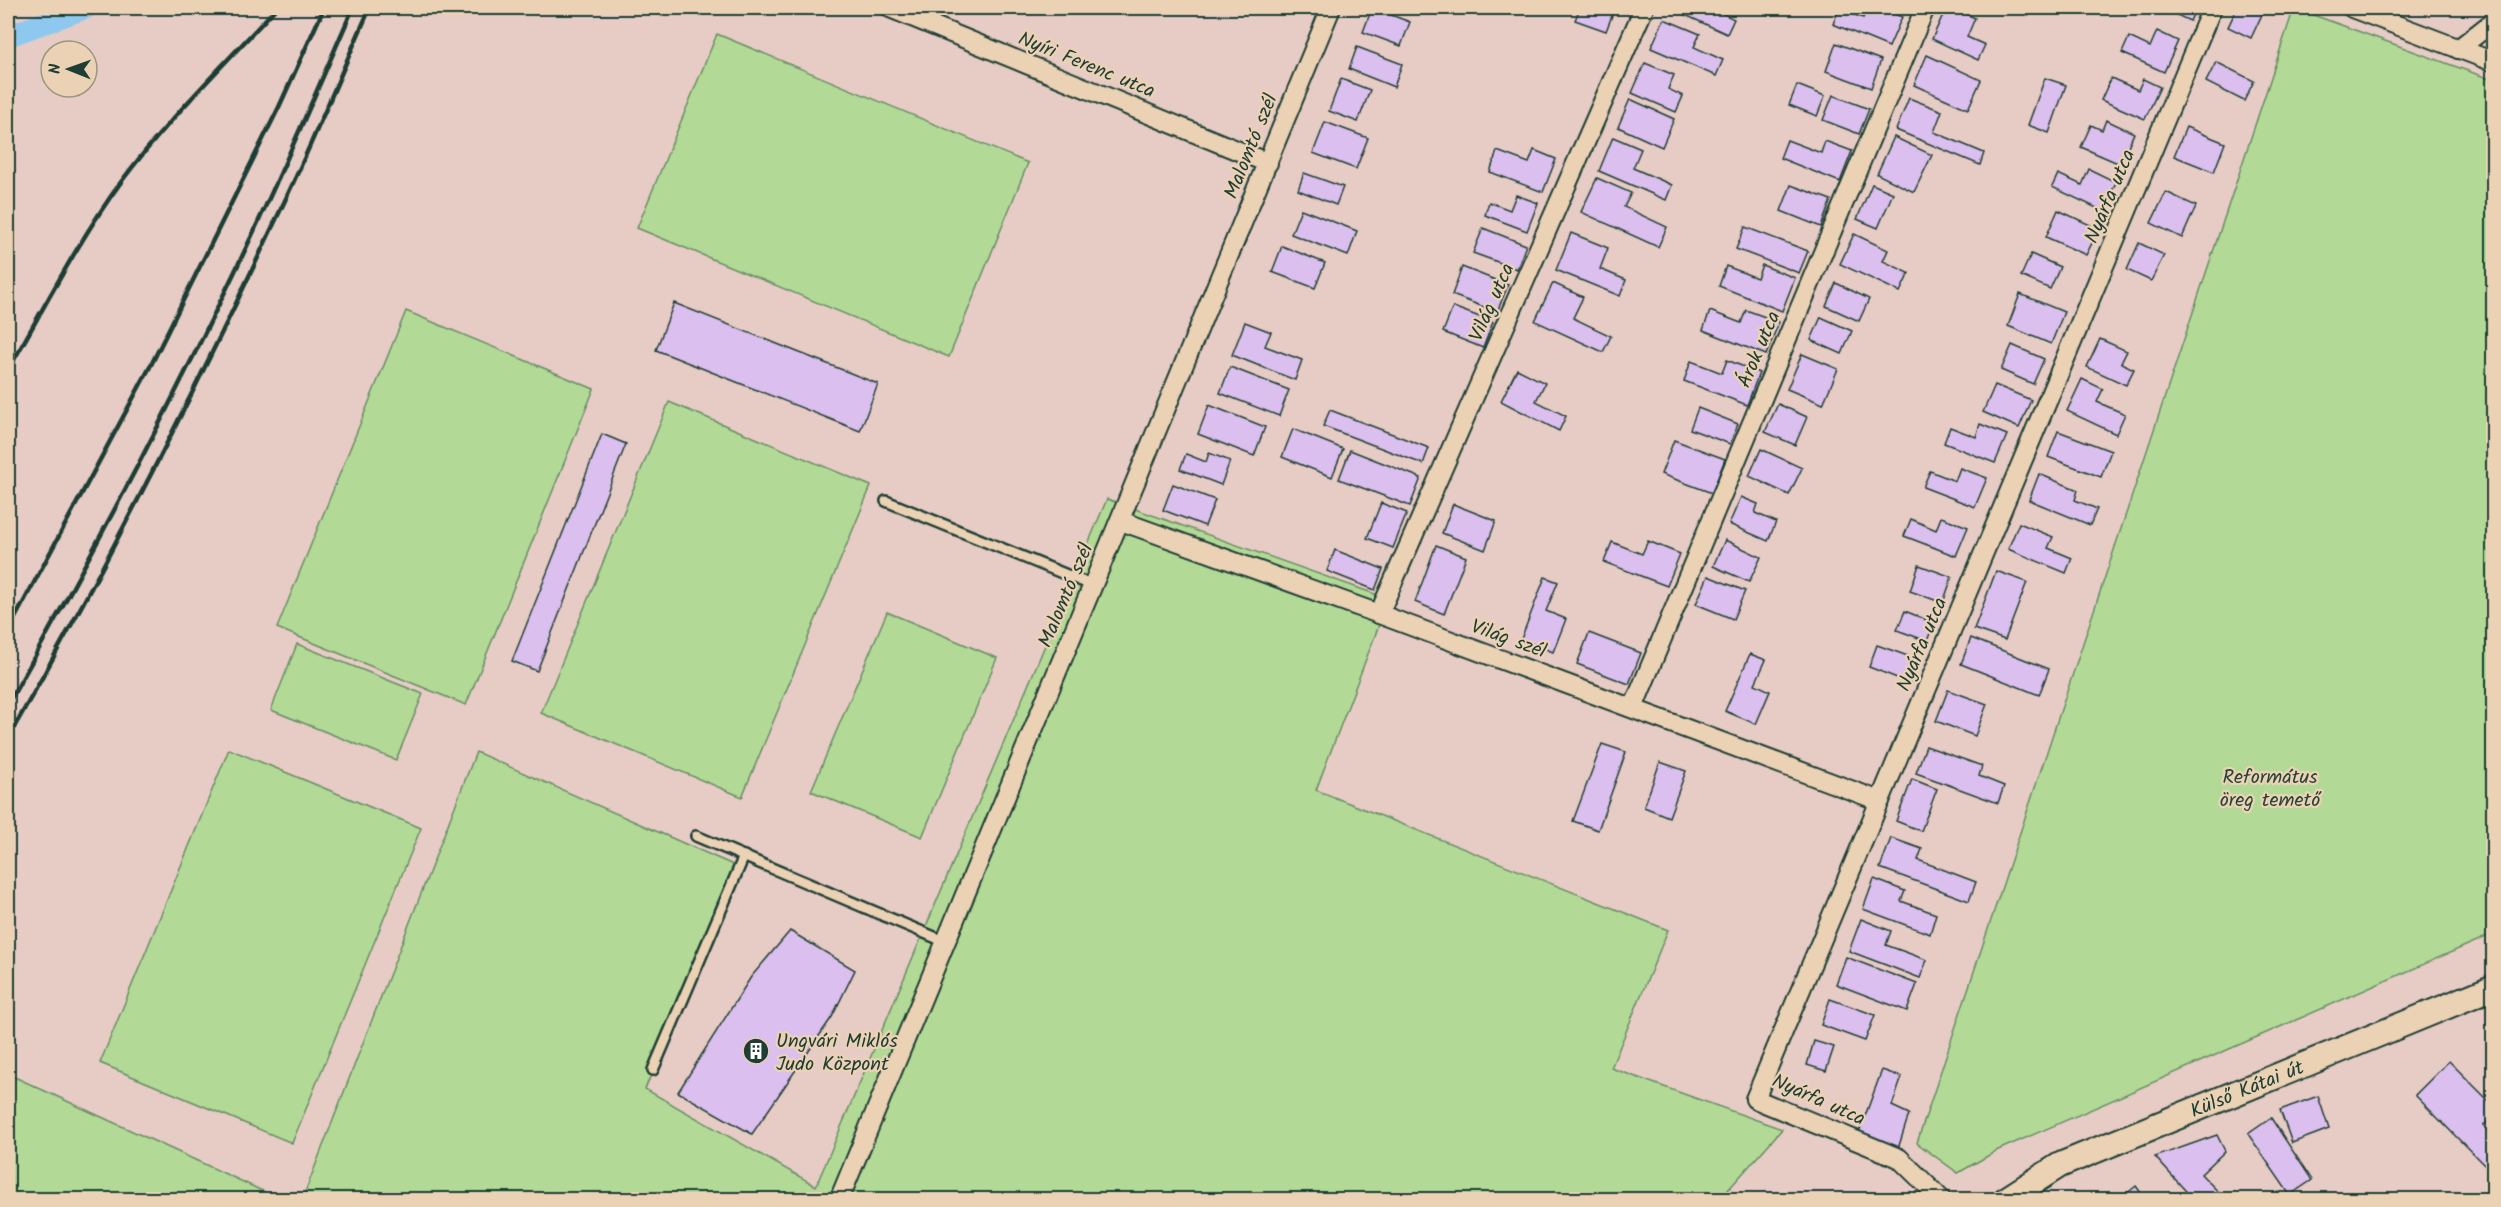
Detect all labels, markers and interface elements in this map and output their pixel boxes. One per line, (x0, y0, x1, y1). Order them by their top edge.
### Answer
street label: Nyíri Ferenc utca (1013, 24, 1160, 108)
north arrow (39, 39, 99, 99)
text: N (43, 63, 68, 74)
street label: Malomtó szél (1216, 89, 1287, 204)
street label: Nyárfa utca (2077, 145, 2145, 249)
street label: Világ utca (1461, 258, 1524, 347)
street label: Árok utca (1729, 306, 1790, 393)
street label: Malomtó szél (1030, 538, 1103, 653)
street label: Nyárfa utca (1889, 593, 1957, 697)
street label: Világ szél (1466, 611, 1551, 668)
park label: Református öreg temető (2220, 762, 2322, 817)
place label: Ungvári Miklós Judo Központ (776, 1026, 898, 1081)
building icon: Ungvári Miklós Judo Központ (741, 1036, 771, 1066)
street label: Külső Kátai út (2186, 1053, 2310, 1128)
street label: Nyárfa utca (1766, 1066, 1870, 1136)

